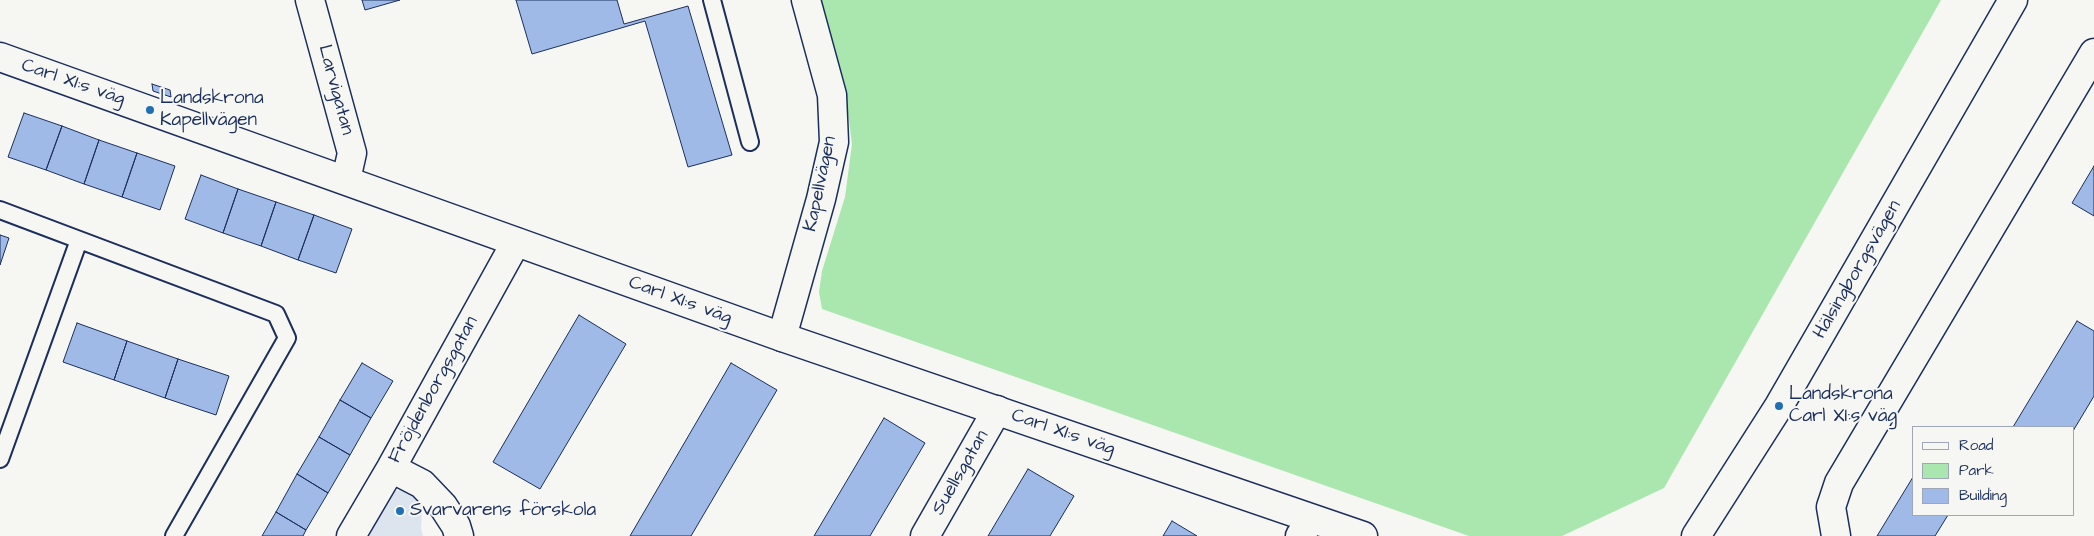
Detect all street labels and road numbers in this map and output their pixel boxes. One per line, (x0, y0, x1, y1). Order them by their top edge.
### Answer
street label: Larvigatan (312, 42, 358, 138)
street label: Carl XI:s väg (18, 55, 128, 111)
street label: Kapellvägen (800, 134, 842, 234)
street label: Hälsingborgsvägen (1809, 197, 1907, 343)
street label: Carl XI:s väg (625, 272, 735, 330)
street label: Fröjdenborgsgatan (384, 312, 484, 468)
street label: Carl XI:s väg (1008, 405, 1118, 461)
street label: Suellsgatan (928, 427, 994, 519)

